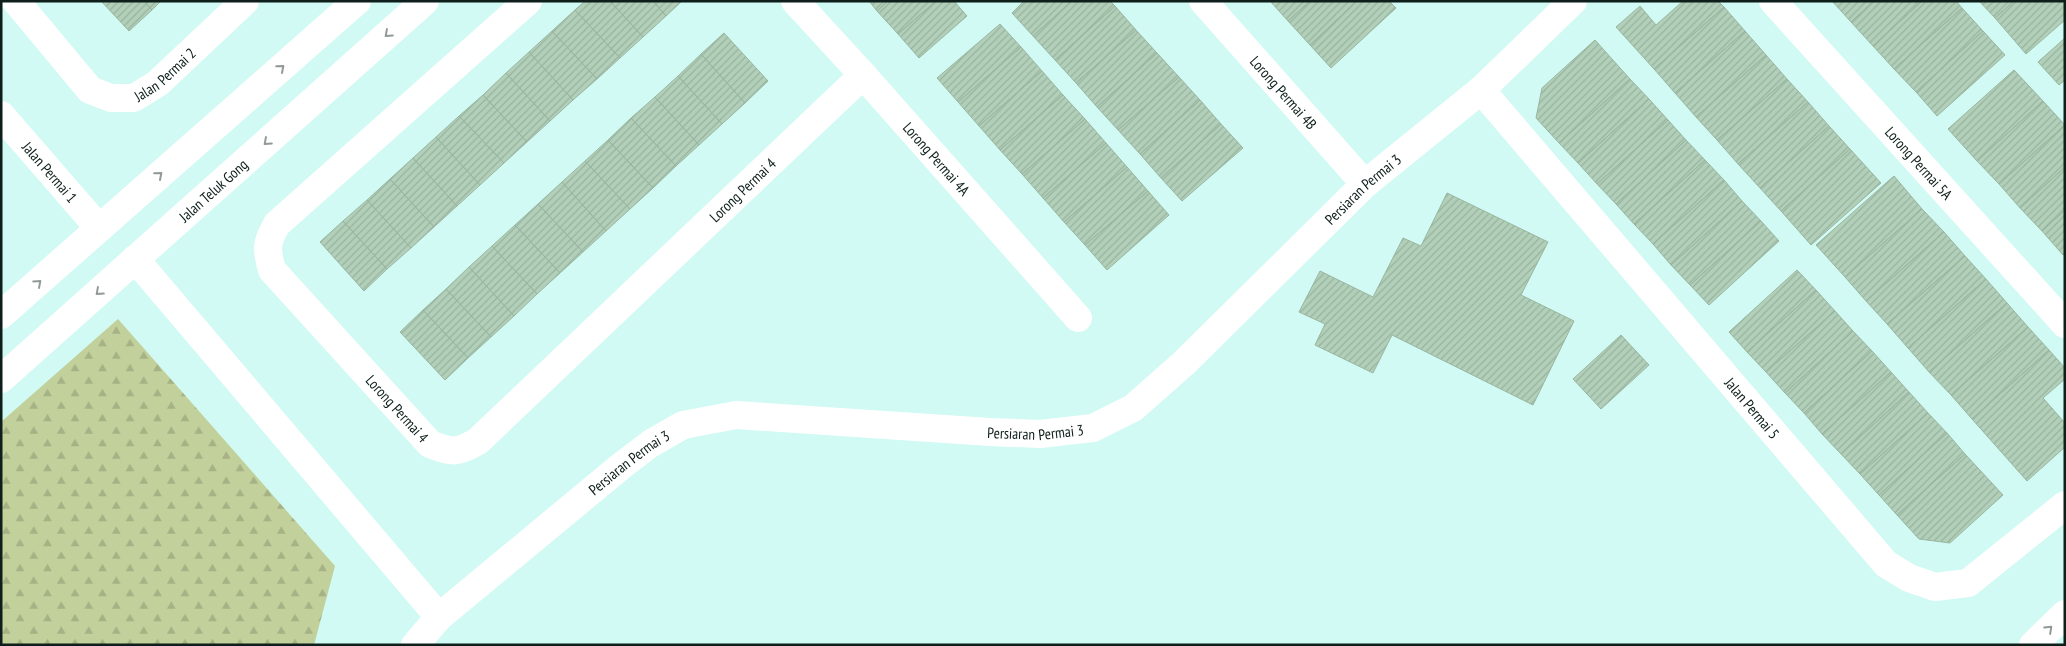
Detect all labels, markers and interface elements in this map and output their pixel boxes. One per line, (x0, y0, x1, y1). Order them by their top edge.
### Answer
one-way arrow (385, 28, 394, 37)
street label: Jalan Permai 2 (129, 43, 199, 106)
street label: Lorong Permai 4B (1246, 52, 1321, 133)
one-way arrow (275, 65, 284, 73)
street label: Lorong Permai 4A (899, 118, 975, 200)
street label: Lorong Permai 5A (1881, 122, 1958, 204)
street label: Jalan Permai 1 (18, 136, 82, 206)
one-way arrow (264, 136, 273, 145)
street label: Persiaran Permai 3 (1320, 149, 1405, 228)
street label: Lorong Permai 4 (705, 153, 780, 226)
street label: Jalan Teluk Gong (174, 154, 251, 226)
one-way arrow (153, 172, 162, 181)
one-way arrow (32, 280, 41, 289)
one-way arrow (96, 286, 105, 295)
street label: Lorong Permai 4 (362, 371, 433, 446)
street label: Jalan Permai 5 (1720, 373, 1784, 442)
street label: Persiaran Permai 3 (987, 420, 1085, 444)
street label: Persiaran Permai 3 (584, 426, 673, 499)
one-way arrow (2043, 626, 2052, 635)

